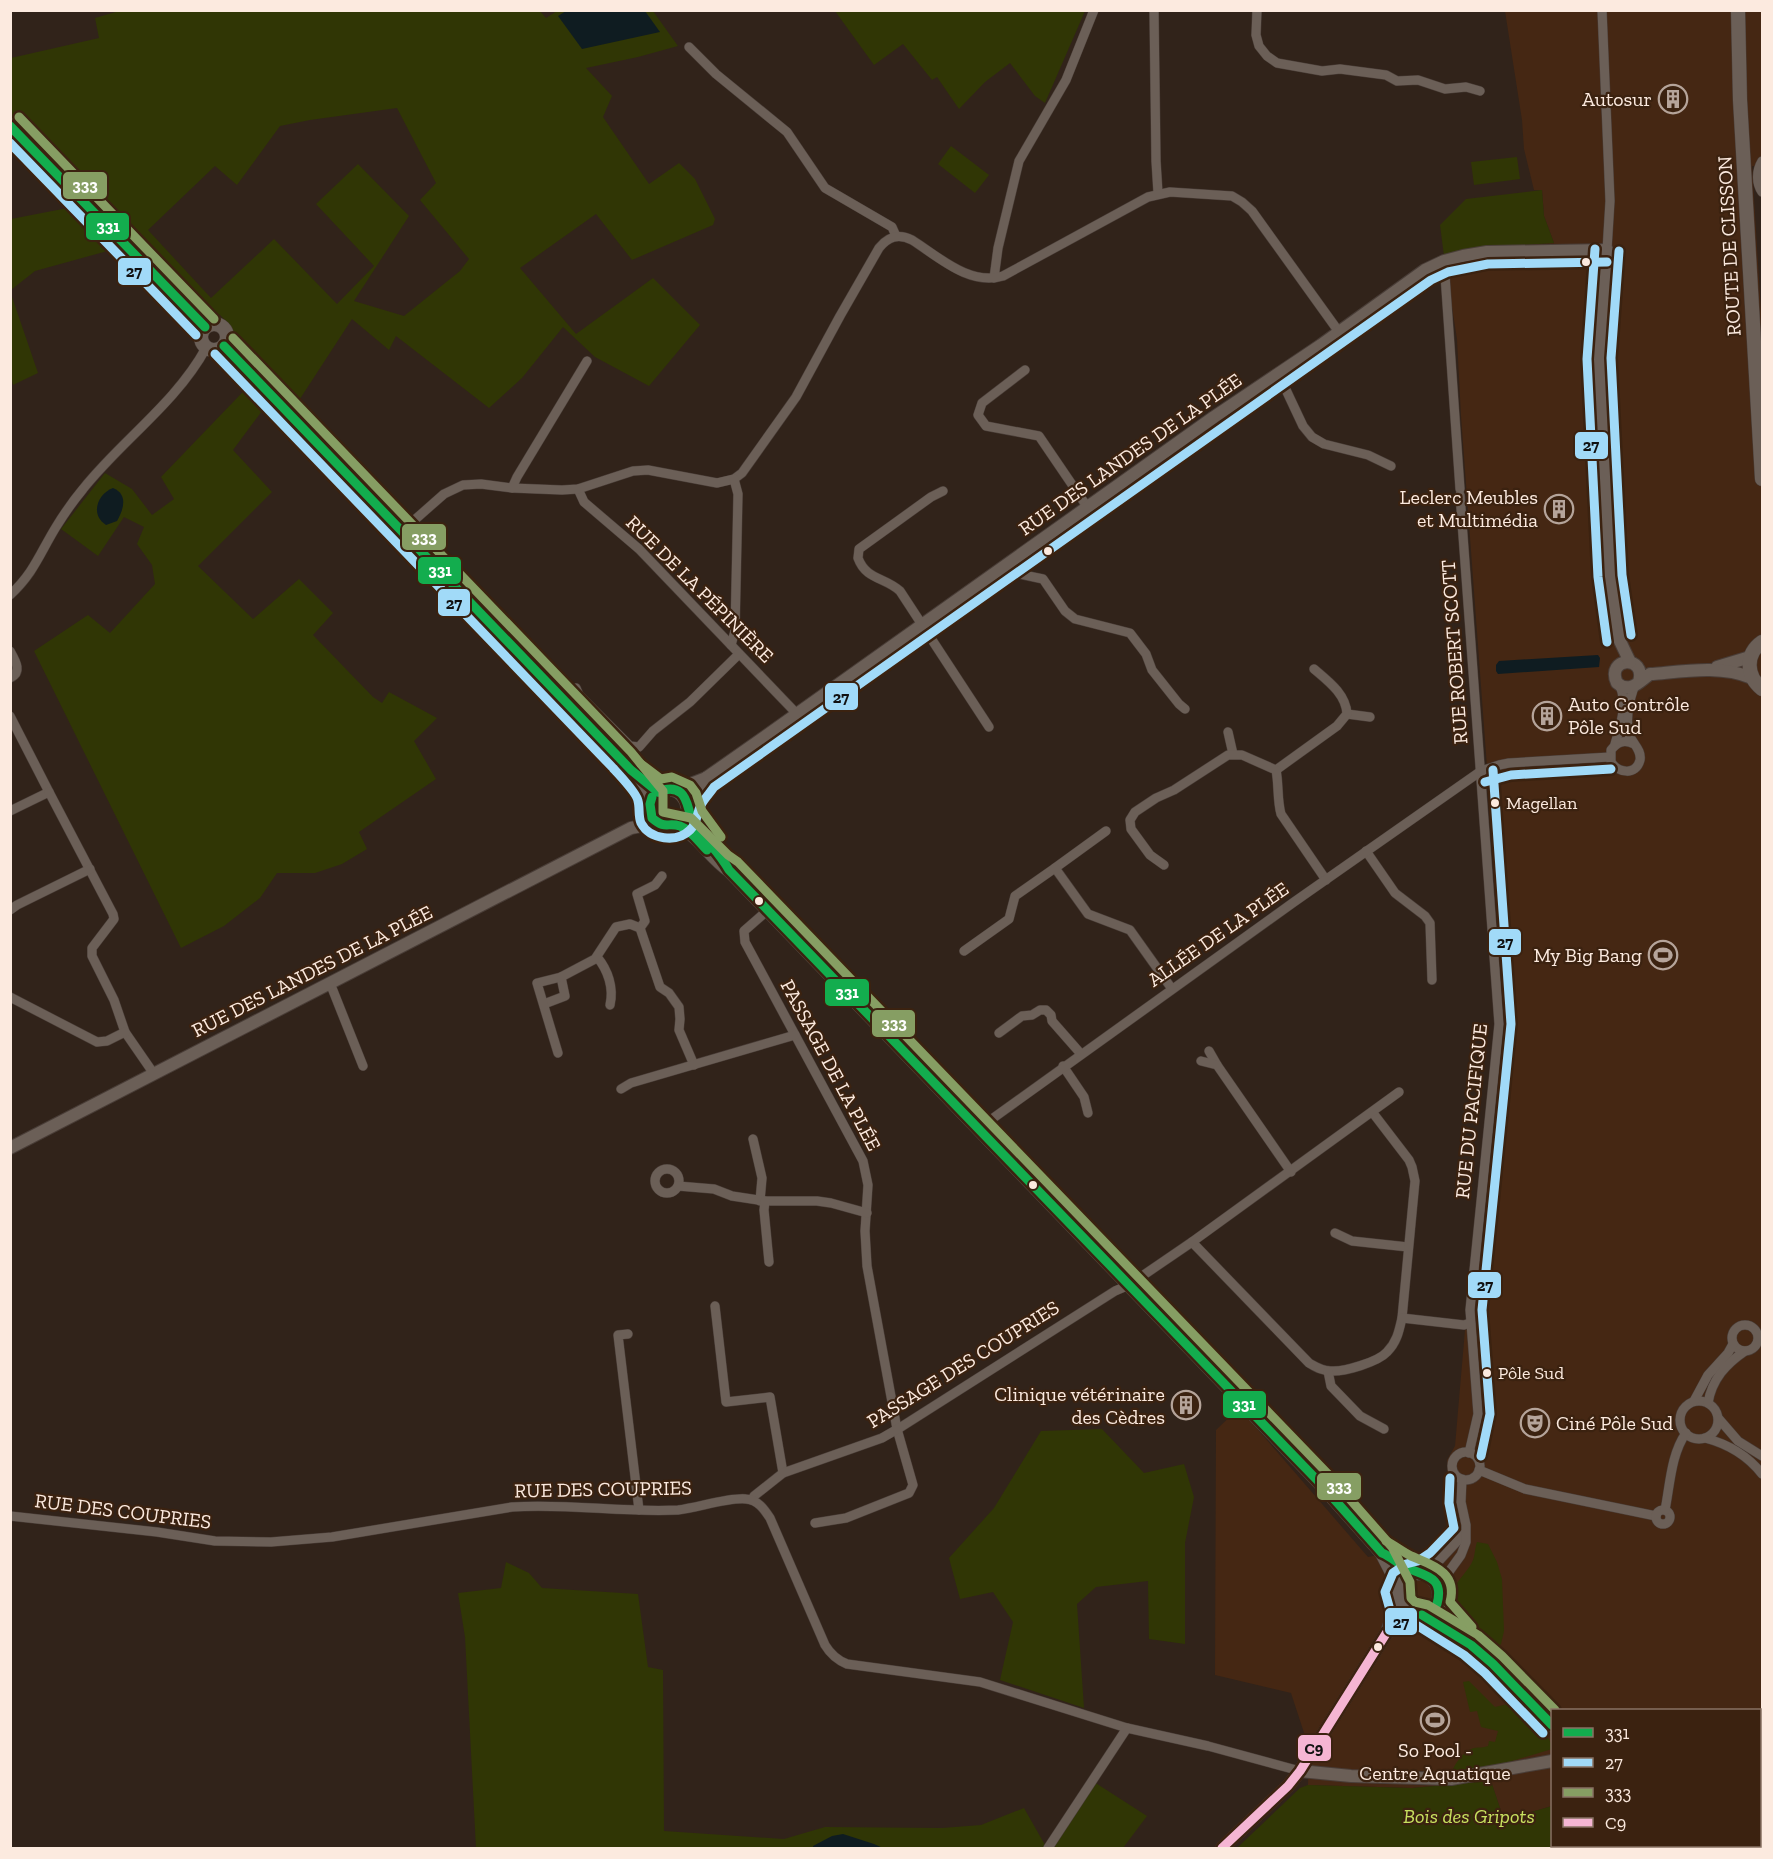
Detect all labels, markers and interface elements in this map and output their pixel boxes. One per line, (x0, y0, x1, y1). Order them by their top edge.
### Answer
building icon: Autosur (1657, 83, 1689, 115)
place label: Autosur (1582, 87, 1652, 111)
street label: ROUTE DE CLISSON (1712, 155, 1746, 337)
line badge: 333 (62, 171, 108, 200)
text: 333 (72, 176, 98, 195)
line badge: 331 (85, 212, 130, 241)
text: 331 (96, 217, 120, 236)
unlabelled marker (1580, 256, 1592, 268)
line badge: 27 (117, 257, 152, 286)
text: 27 (126, 262, 142, 281)
street label: RUE DES LANDES DE LA PLÉE (1014, 368, 1246, 540)
line badge: 27 (1574, 431, 1609, 460)
text: 27 (1583, 436, 1599, 455)
place label: Leclerc Meubles et Multimédia (1400, 485, 1538, 532)
building icon: Leclerc Meubles et Multimédia (1543, 493, 1575, 525)
street label: RUE DE LA PÉPINIÈRE (621, 510, 779, 668)
line badge: 333 (401, 523, 447, 551)
text: 333 (411, 528, 437, 547)
unlabelled marker (1042, 545, 1054, 557)
line badge: 331 (417, 556, 462, 585)
street label: RUE ROBERT SCOTT (1436, 559, 1472, 745)
text: 331 (428, 561, 452, 580)
line badge: 27 (437, 588, 471, 617)
text: 27 (446, 594, 462, 613)
line badge: 27 (824, 682, 859, 711)
text: 27 (833, 688, 849, 707)
place label: Auto Contrôle Pôle Sud (1568, 692, 1690, 739)
building icon: Auto Contrôle Pôle Sud (1531, 700, 1563, 732)
place label: Magellan (1506, 792, 1578, 814)
marker: Magellan (1489, 797, 1501, 809)
street label: ALLÉE DE LA PLÉE (1143, 876, 1293, 992)
unlabelled marker (753, 895, 765, 907)
street label: RUE DES LANDES DE LA PLÉE (188, 900, 436, 1042)
line badge: 27 (1488, 928, 1522, 956)
text: 27 (1497, 933, 1513, 952)
sports icon: My Big Bang (1647, 939, 1679, 971)
place label: My Big Bang (1533, 943, 1642, 967)
street label: PASSAGE DE LA PLÉE (776, 975, 886, 1155)
line badge: 331 (824, 978, 870, 1007)
text: 331 (835, 983, 859, 1002)
line badge: 333 (871, 1009, 916, 1038)
text: 333 (881, 1014, 907, 1033)
street label: RUE DU PACIFIQUE (1450, 1022, 1492, 1200)
unlabelled marker (1027, 1179, 1039, 1191)
line badge: 27 (1467, 1271, 1502, 1299)
text: 27 (1477, 1276, 1493, 1295)
street label: PASSAGE DES COUPRIES (863, 1295, 1063, 1433)
place label: Pôle Sud (1498, 1362, 1564, 1384)
marker: Pôle Sud (1481, 1367, 1493, 1379)
place label: Clinique vétérinaire des Cèdres (994, 1382, 1165, 1429)
building icon: Clinique vétérinaire des Cèdres (1170, 1389, 1202, 1421)
line badge: 331 (1222, 1390, 1267, 1419)
text: 331 (1232, 1395, 1256, 1414)
theatre icon: Ciné Pôle Sud (1519, 1407, 1551, 1439)
place label: Ciné Pôle Sud (1556, 1411, 1673, 1435)
line badge: 333 (1316, 1472, 1362, 1501)
street label: RUE DES COUPRIES (514, 1475, 692, 1503)
text: 333 (1326, 1477, 1352, 1496)
street label: RUE DES COUPRIES (33, 1488, 213, 1534)
line badge: 27 (1384, 1607, 1418, 1636)
text: 27 (1393, 1613, 1409, 1632)
unlabelled marker (1372, 1641, 1384, 1653)
sports icon: So Pool - Centre Aquatique (1419, 1704, 1451, 1736)
legend (1551, 1709, 1761, 1847)
text: 331 (1605, 1722, 1630, 1744)
line badge: C9 (1297, 1734, 1332, 1762)
place label: So Pool - Centre Aquatique (1359, 1738, 1511, 1785)
text: C9 (1305, 1739, 1324, 1758)
text: 27 (1605, 1752, 1623, 1774)
text: 333 (1605, 1782, 1632, 1804)
park label: Bois des Gripots (1403, 1804, 1535, 1828)
text: C9 (1605, 1812, 1626, 1834)

